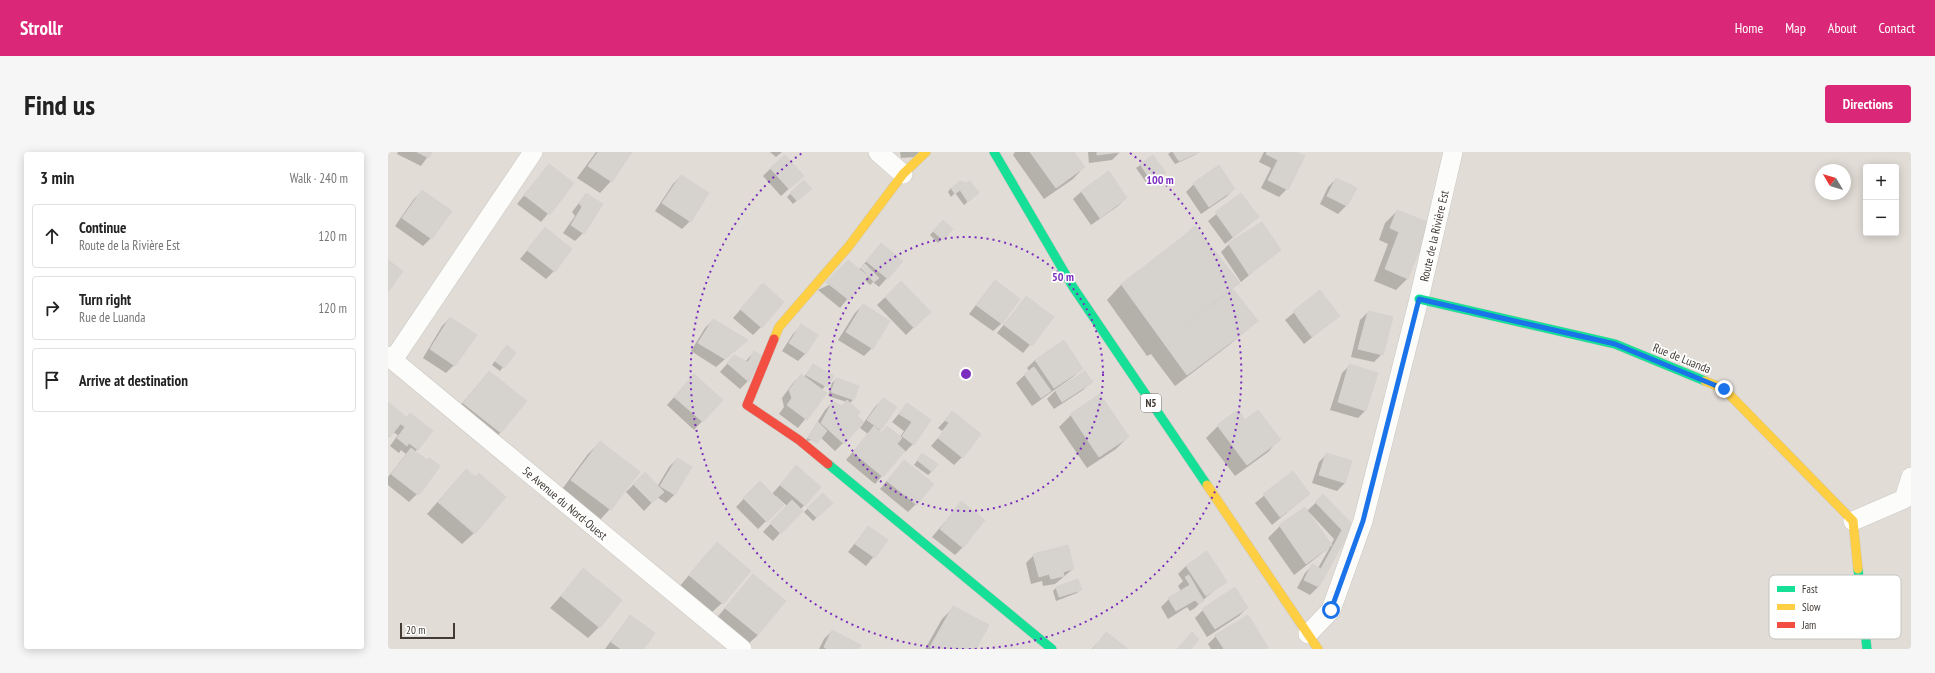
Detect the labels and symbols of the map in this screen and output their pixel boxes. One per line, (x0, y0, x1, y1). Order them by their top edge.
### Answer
north arrow (1815, 164, 1851, 200)
text: 100 m (1146, 172, 1174, 187)
street label: Route de la Rivière Est (1416, 188, 1452, 283)
text: 50 m (1052, 269, 1074, 284)
street label: Rue de Luanda (1651, 340, 1713, 377)
centre of rings (959, 367, 973, 381)
route end (1715, 380, 1733, 398)
road number: N5 (1141, 394, 1161, 412)
street label: 5e Avenue du Nord-Ouest (520, 463, 611, 543)
legend (1769, 575, 1901, 639)
text: Fast (1802, 582, 1818, 596)
text: Slow (1802, 600, 1821, 614)
route start (1322, 601, 1340, 619)
text: Jam (1801, 618, 1816, 632)
scale bar (400, 621, 455, 640)

